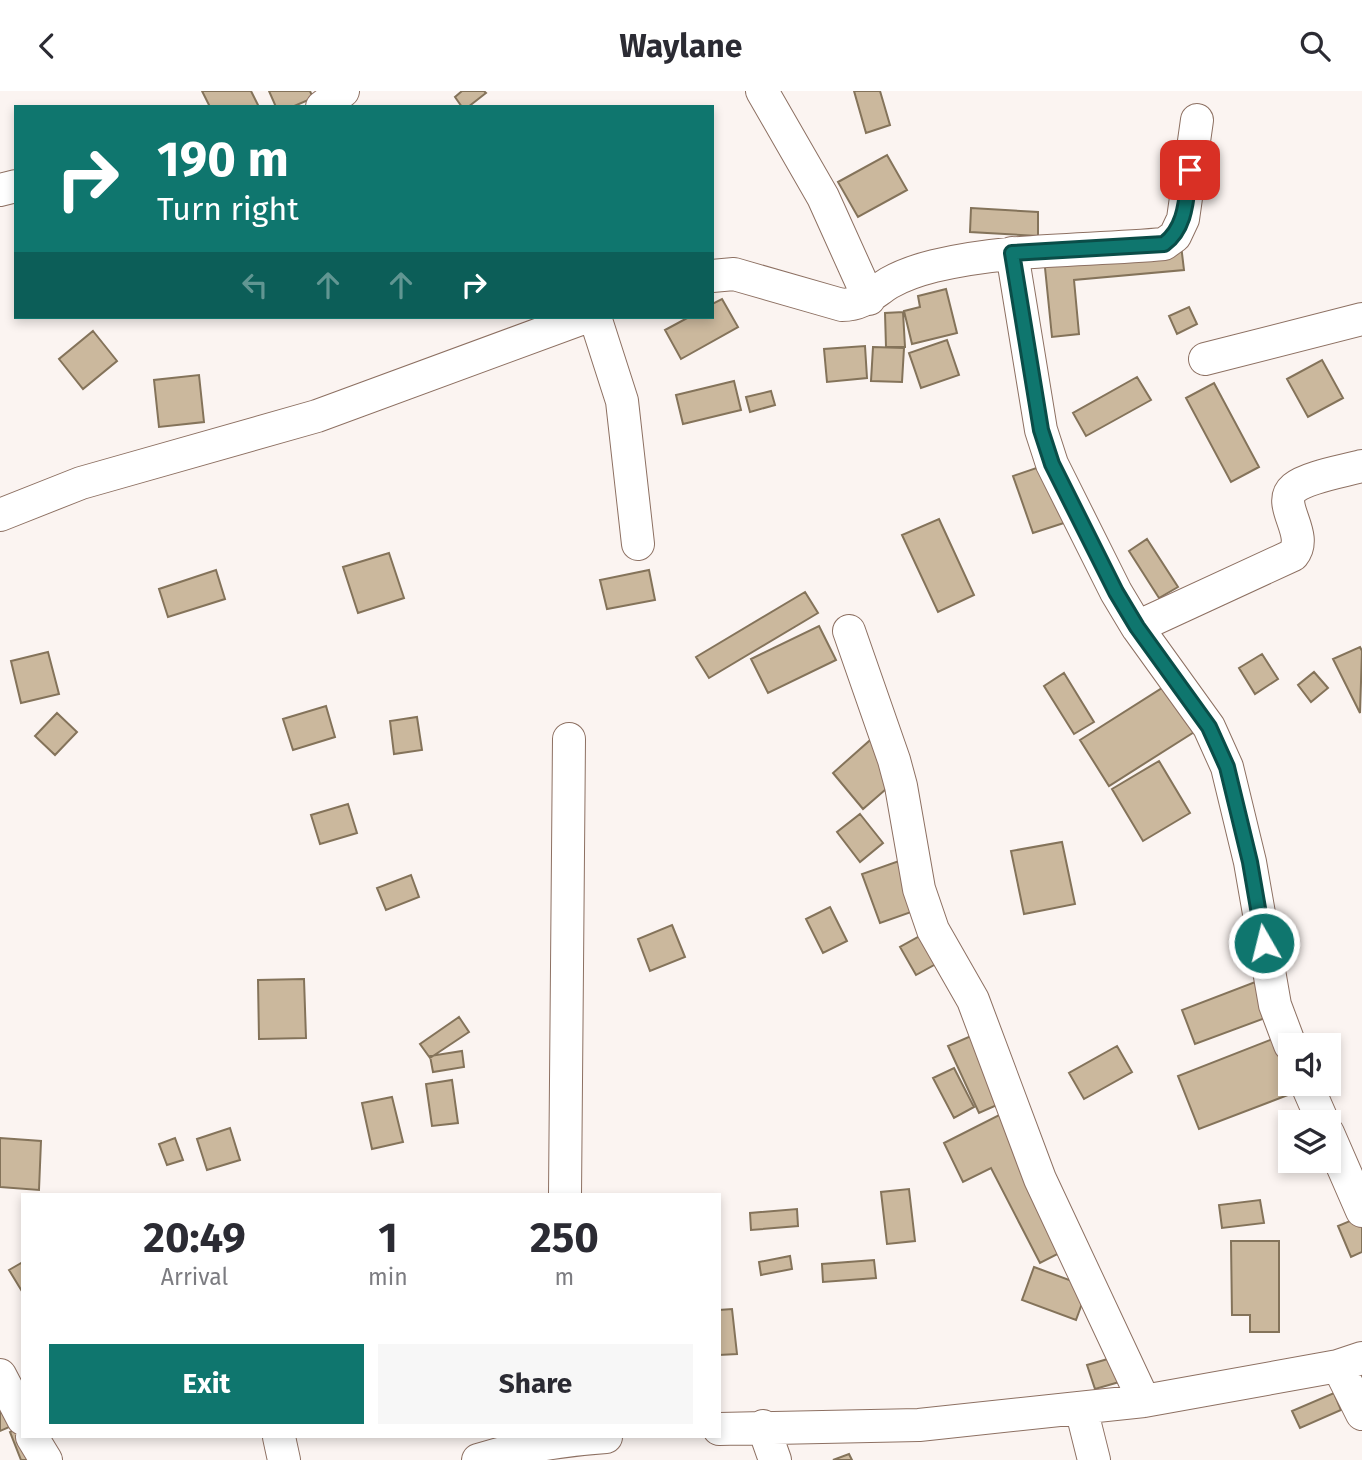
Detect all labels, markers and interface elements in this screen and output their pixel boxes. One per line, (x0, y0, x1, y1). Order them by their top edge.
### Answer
icon: back (28, 27, 66, 65)
text: Waylane (620, 27, 742, 65)
icon: search (1296, 27, 1334, 65)
text: 190 m (157, 130, 289, 189)
icon: right (42, 133, 133, 224)
pin (1160, 140, 1220, 200)
icon: arrive (1171, 151, 1209, 189)
text: Turn right (157, 190, 299, 228)
icon: left (236, 266, 274, 304)
icon: ahead (309, 266, 347, 304)
icon: ahead (382, 266, 420, 304)
icon: right (455, 266, 493, 304)
position arrow (1227, 906, 1301, 980)
map controls (1278, 1033, 1341, 1173)
button: sound (1278, 1033, 1341, 1096)
button: layers (1278, 1110, 1341, 1173)
text: 20:49 (143, 1213, 246, 1263)
text: 1 (378, 1213, 398, 1263)
text: 250 (530, 1213, 599, 1263)
text: Arrival (161, 1263, 228, 1291)
text: min (368, 1263, 408, 1291)
text: m (555, 1263, 574, 1291)
button: Exit (49, 1344, 364, 1424)
button: Share (378, 1344, 693, 1424)

